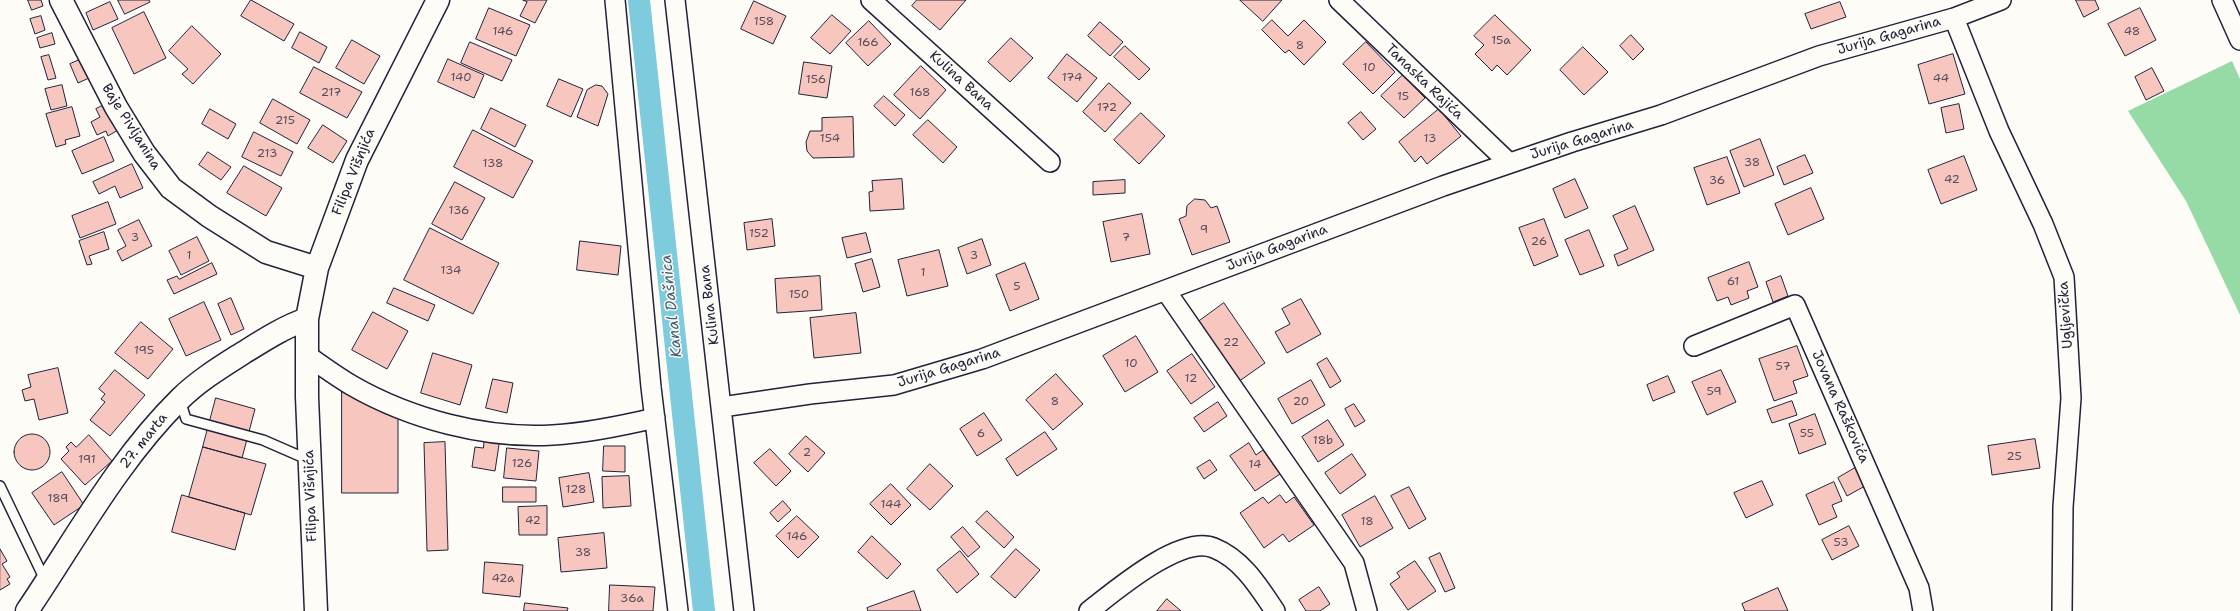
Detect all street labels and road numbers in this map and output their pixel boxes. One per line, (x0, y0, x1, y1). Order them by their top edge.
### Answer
street label: Jurija Gagarina (1835, 13, 1943, 59)
street label: Tanaska Rajića (1382, 41, 1466, 123)
street label: Kulina Bana (925, 48, 997, 114)
street label: Baje Pivljanina (98, 81, 164, 173)
street label: Jurija Gagarina (1528, 116, 1636, 164)
street label: Filipa Višnjića (329, 126, 379, 218)
street label: Jurija Gagarina (1224, 221, 1330, 275)
street label: Kulina Bana (697, 264, 723, 346)
street label: Ugljevička (2055, 281, 2077, 349)
street label: Jurija Gagarina (895, 344, 1003, 392)
street label: Jovana Raškovića (1808, 348, 1872, 466)
street label: 27. marta (117, 410, 171, 472)
street label: Filipa Višnjića (301, 450, 321, 542)

